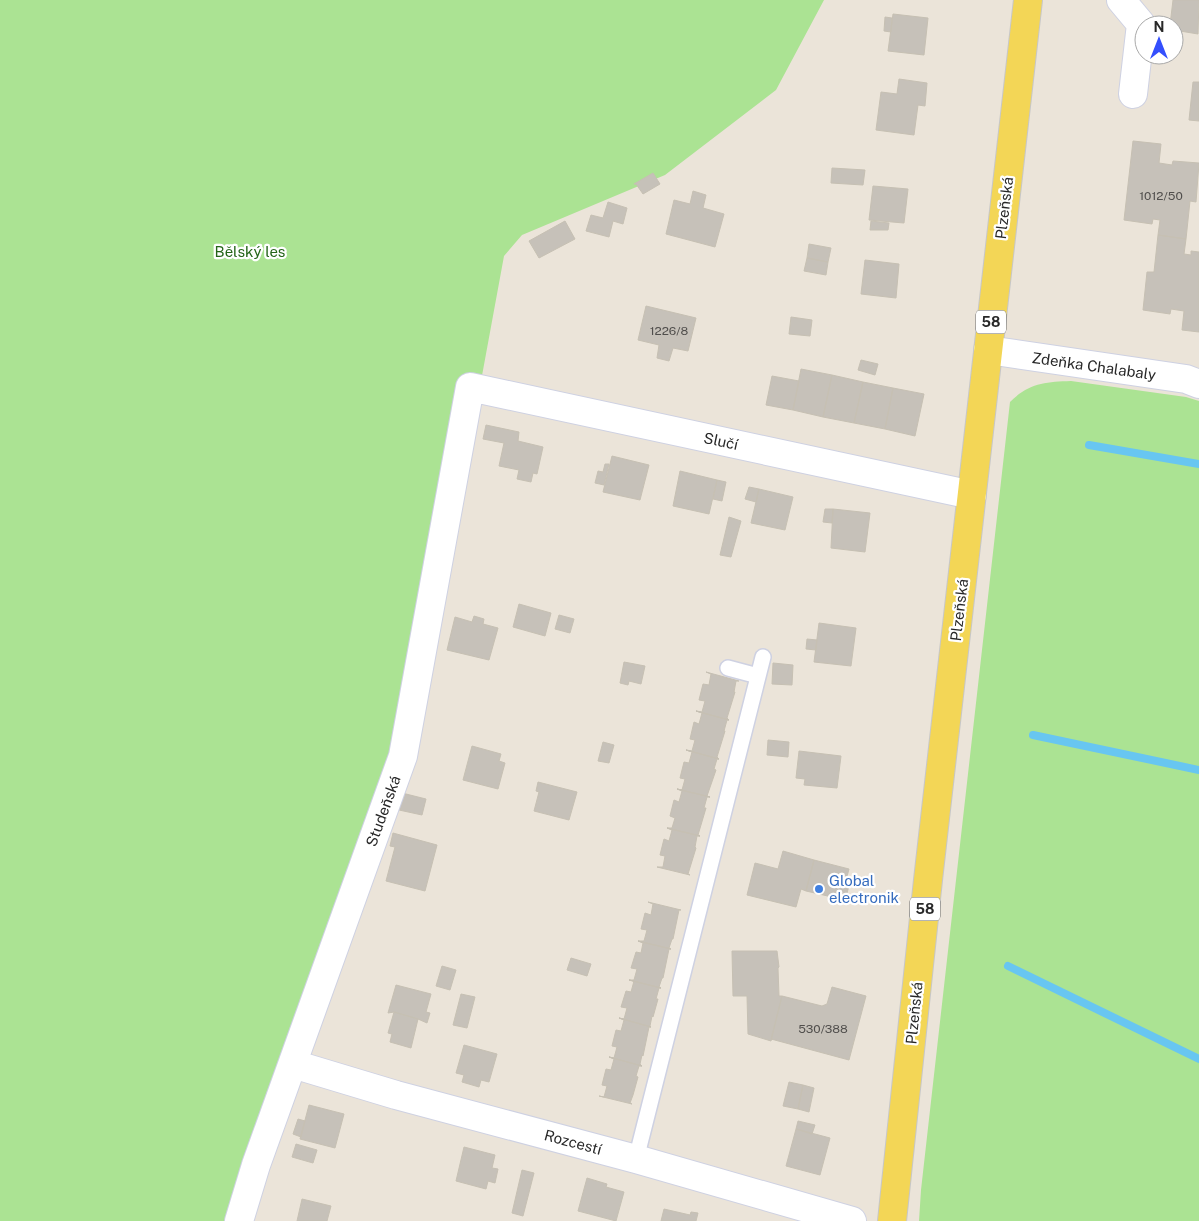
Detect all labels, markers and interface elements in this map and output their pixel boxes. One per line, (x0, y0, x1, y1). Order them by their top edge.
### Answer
north arrow (1134, 15, 1184, 65)
text: N (1154, 19, 1164, 35)
street label: Plzeňská (992, 176, 1016, 240)
house number: 1012/50 (1139, 189, 1183, 203)
park label: Bělský les (215, 243, 285, 260)
road number: 58 (976, 311, 1006, 334)
house number: 1226/8 (650, 324, 689, 338)
street label: Zdeňka Chalabaly (1031, 349, 1157, 383)
street label: Slučí (702, 429, 740, 453)
street label: Plzeňská (947, 578, 971, 642)
street label: Studeňská (362, 773, 404, 849)
place label: Global electronik (829, 872, 899, 906)
marker: Global electronik (813, 883, 825, 895)
road number: 58 (910, 898, 940, 921)
street label: Plzeňská (902, 981, 926, 1045)
house number: 530/388 (798, 1022, 848, 1036)
street label: Rozcestí (542, 1126, 604, 1158)

